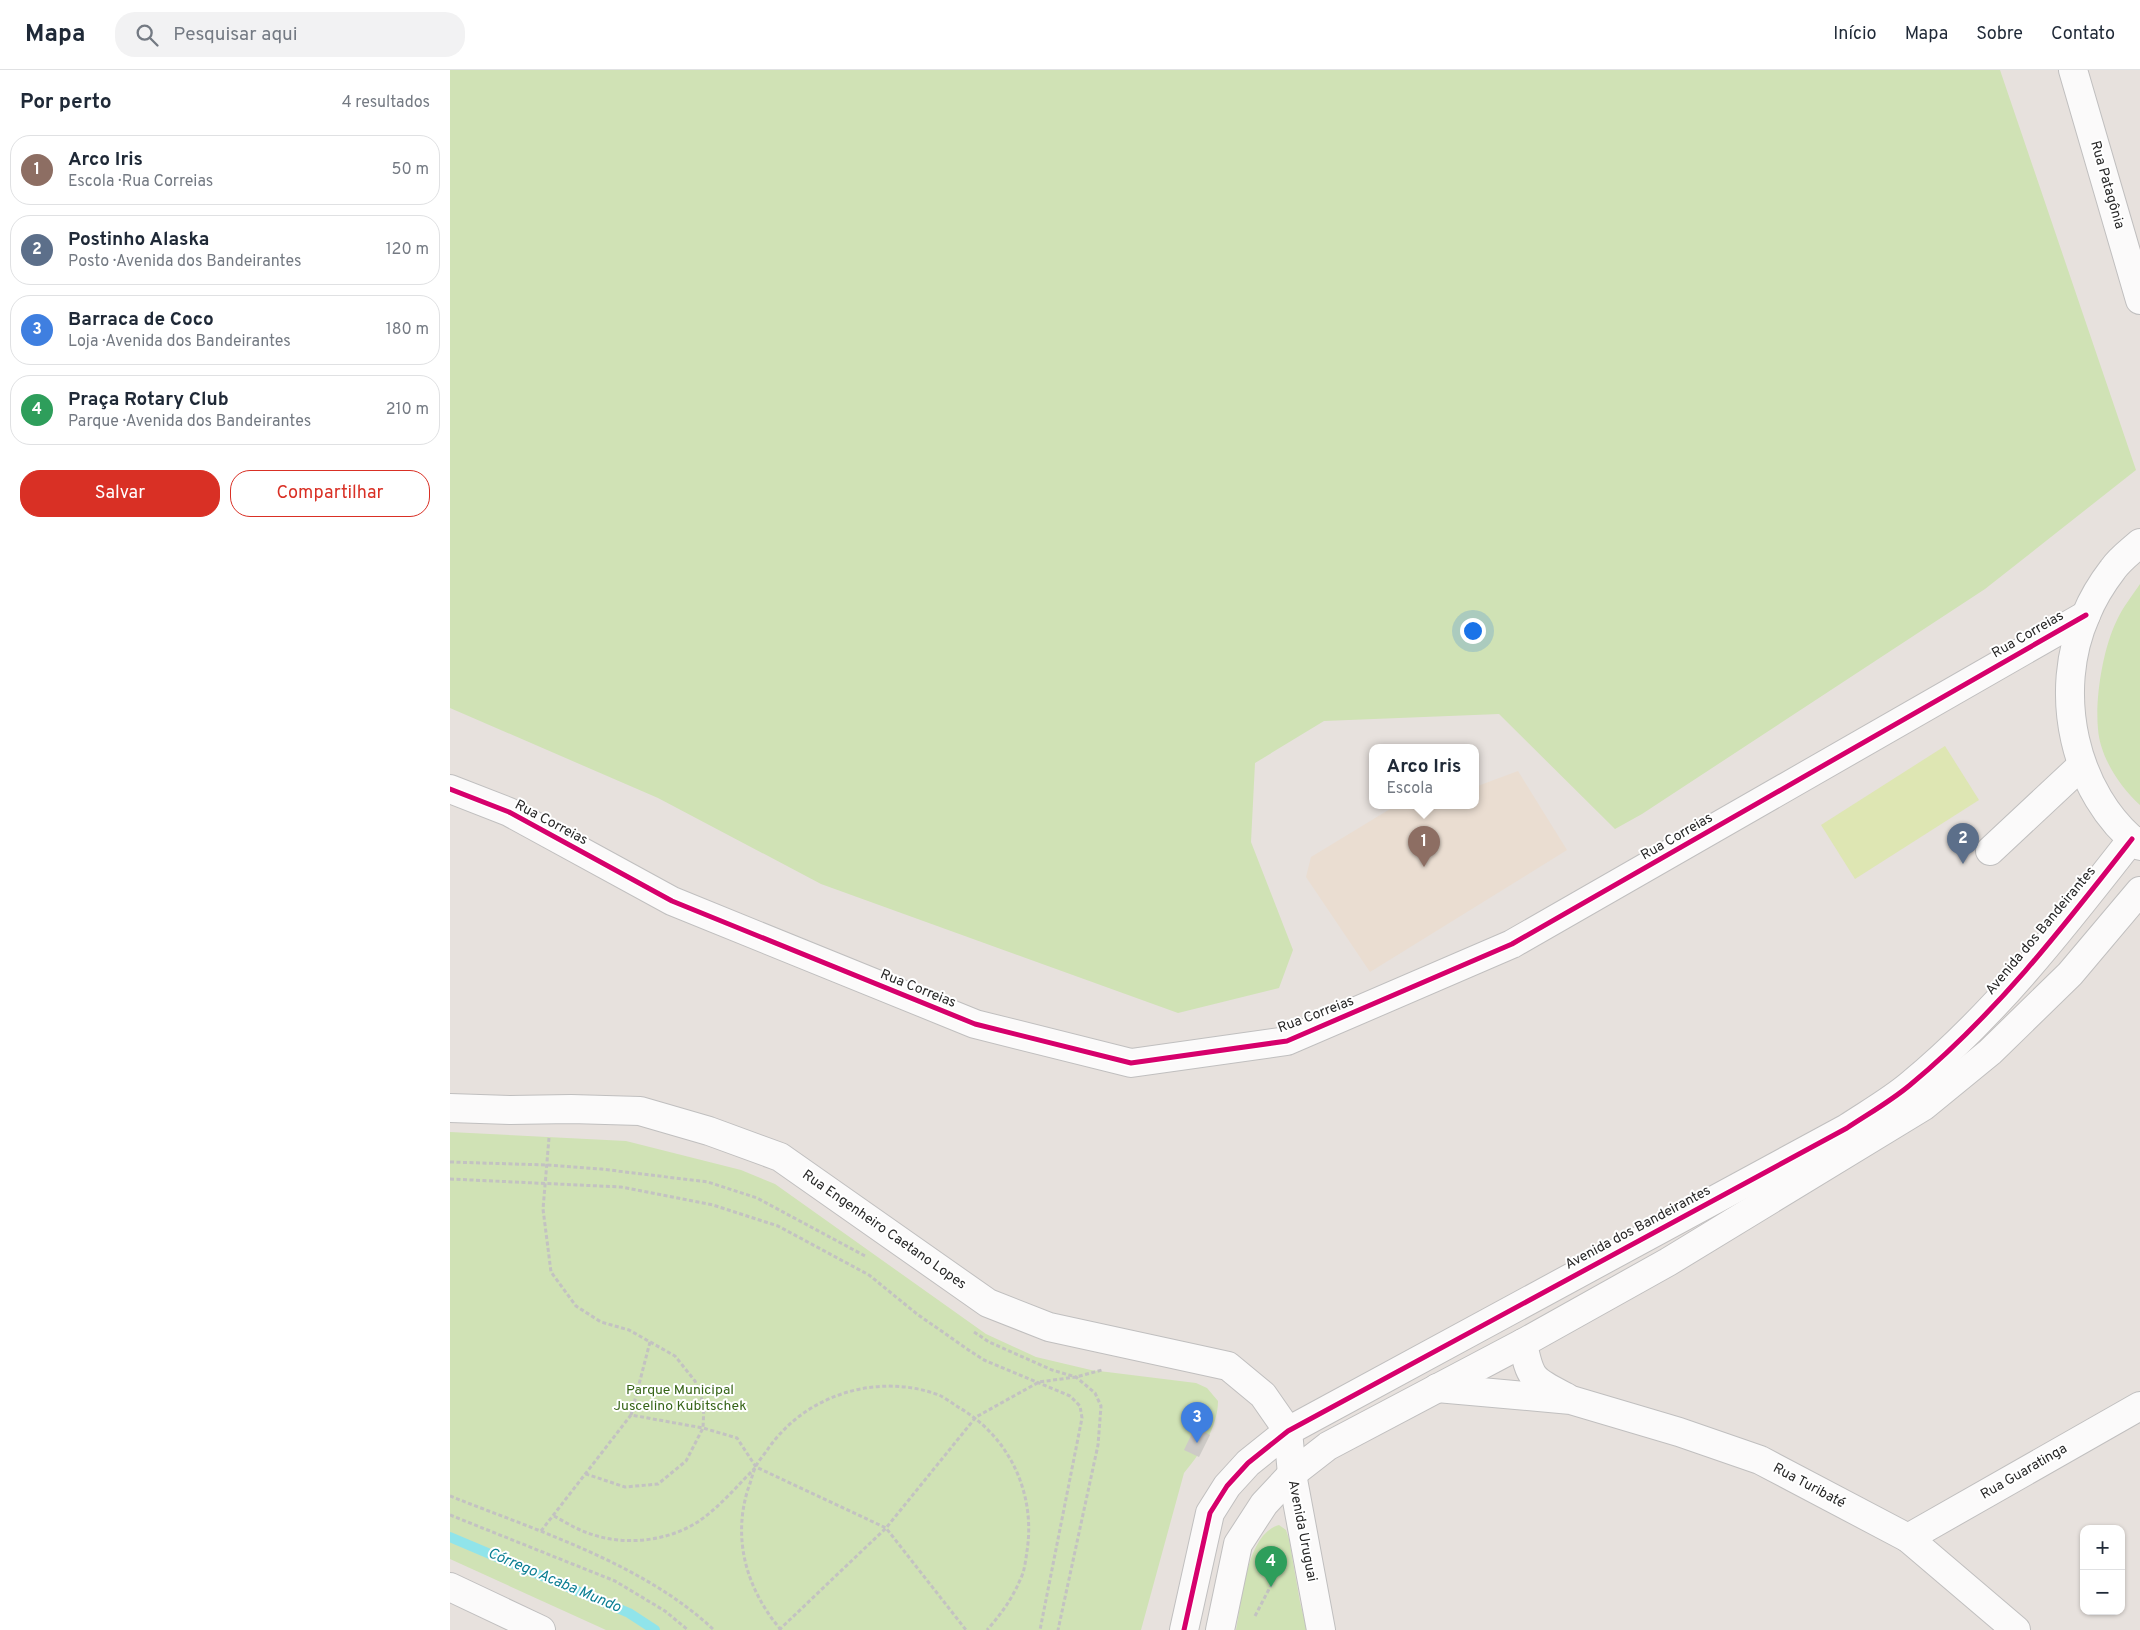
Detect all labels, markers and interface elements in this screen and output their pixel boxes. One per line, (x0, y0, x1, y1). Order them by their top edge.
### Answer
search box (115, 12, 465, 57)
text: Mapa (25, 20, 85, 50)
icon: search (133, 21, 161, 49)
text: Pesquisar aqui (173, 23, 298, 47)
text: Início (1833, 23, 1877, 46)
text: Mapa (1905, 23, 1948, 46)
text: Sobre (1976, 23, 2023, 46)
text: Contato (2051, 23, 2115, 46)
text: Por perto (20, 89, 112, 116)
text: 4 resultados (342, 93, 430, 113)
street label: Rua Patagônia (2086, 139, 2128, 231)
text: Arco Iris (68, 148, 143, 172)
text: 1 (34, 160, 40, 180)
text: 50 m (392, 160, 429, 180)
text: Escola · Rua Correias (68, 172, 213, 192)
text: Postinho Alaska (68, 228, 209, 252)
text: 2 (32, 240, 42, 260)
text: 120 m (386, 240, 429, 260)
text: Posto · Avenida dos Bandeirantes (68, 252, 301, 272)
text: Barraca de Coco (68, 308, 214, 332)
text: 3 (32, 320, 42, 340)
text: 180 m (386, 320, 429, 340)
text: Loja · Avenida dos Bandeirantes (68, 332, 291, 352)
text: Praça Rotary Club (68, 388, 229, 412)
text: 4 (32, 400, 42, 420)
text: 210 m (386, 400, 429, 420)
text: Parque · Avenida dos Bandeirantes (68, 412, 311, 432)
button: Salvar (20, 470, 220, 517)
button: Compartilhar (230, 470, 430, 517)
street label: Rua Correias (1989, 608, 2067, 662)
your location (1460, 618, 1486, 644)
popup (1369, 744, 1479, 809)
text: Arco Iris (1387, 755, 1461, 779)
text: Escola (1387, 779, 1433, 799)
street label: Rua Correias (512, 797, 590, 849)
street label: Rua Correias (1638, 810, 1716, 864)
pin: 2 (1947, 823, 1979, 864)
pin: 1 (1408, 826, 1440, 867)
street label: Avenida dos Bandeirantes (1982, 863, 2100, 999)
street label: Rua Correias (878, 966, 958, 1012)
street label: Rua Correias (1276, 993, 1356, 1037)
street label: Rua Engenheiro Caetano Lopes (799, 1167, 969, 1293)
street label: Avenida dos Bandeirantes (1562, 1182, 1714, 1274)
park label: Parque Municipal Juscelino Kubitschek (613, 1382, 747, 1415)
pin: 3 (1181, 1402, 1213, 1443)
street label: Rua Guaratinga (1978, 1440, 2070, 1504)
street label: Rua Turibaté (1770, 1460, 1848, 1512)
street label: Avenida Uruguai (1284, 1479, 1320, 1583)
map controls (2080, 1525, 2125, 1615)
button: + (2080, 1525, 2125, 1570)
water label: Córrego Acaba Mundo (485, 1544, 623, 1618)
pin: 4 (1255, 1546, 1287, 1587)
button: − (2080, 1570, 2125, 1615)

